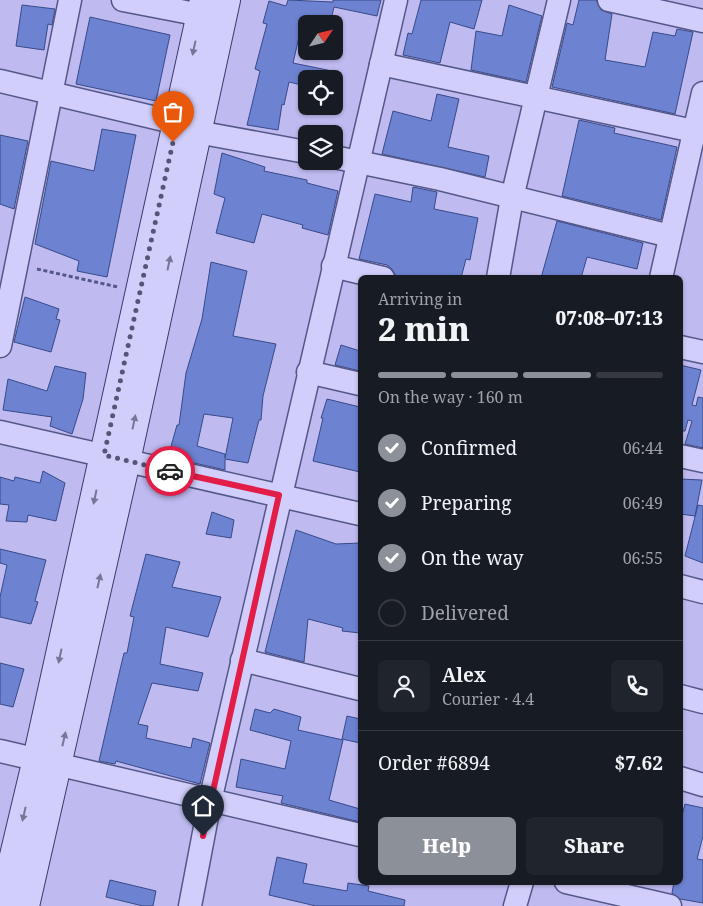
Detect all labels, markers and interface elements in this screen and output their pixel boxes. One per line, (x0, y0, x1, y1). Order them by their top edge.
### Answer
north arrow (298, 15, 342, 60)
map controls (298, 15, 343, 170)
one-way arrow (190, 40, 198, 55)
button: locate (298, 70, 343, 115)
pin (152, 91, 194, 142)
icon: bag (159, 98, 187, 126)
button: layers (298, 125, 343, 170)
one-way arrow (165, 256, 173, 271)
text: Arriving in (378, 288, 462, 310)
text: 07:08–07:13 (555, 305, 663, 331)
text: 2 min (378, 307, 470, 350)
text: On the way · 160 m (378, 386, 523, 408)
one-way arrow (130, 414, 138, 429)
icon: check (378, 434, 406, 462)
text: Confirmed (421, 435, 517, 461)
text: 06:44 (623, 437, 663, 459)
courier (145, 446, 195, 496)
icon: car (156, 457, 184, 485)
one-way arrow (91, 489, 99, 504)
icon: check (378, 489, 406, 517)
text: Preparing (421, 490, 511, 516)
text: 06:49 (623, 492, 663, 514)
icon: check (378, 544, 406, 572)
text: On the way (421, 545, 524, 571)
text: 06:55 (623, 547, 663, 569)
one-way arrow (95, 573, 103, 588)
text: Delivered (421, 600, 509, 626)
one-way arrow (56, 648, 64, 663)
button: person (378, 660, 430, 712)
button: phone (611, 660, 663, 712)
text: Alex (442, 662, 486, 688)
text: Courier · 4.4 (442, 688, 534, 710)
one-way arrow (60, 732, 68, 747)
text: Order #6894 (378, 750, 490, 776)
text: $7.62 (614, 750, 663, 776)
pin (182, 785, 224, 836)
icon: home (189, 792, 217, 820)
one-way arrow (20, 807, 28, 822)
button: Help (378, 817, 516, 875)
button: Share (526, 817, 663, 875)

